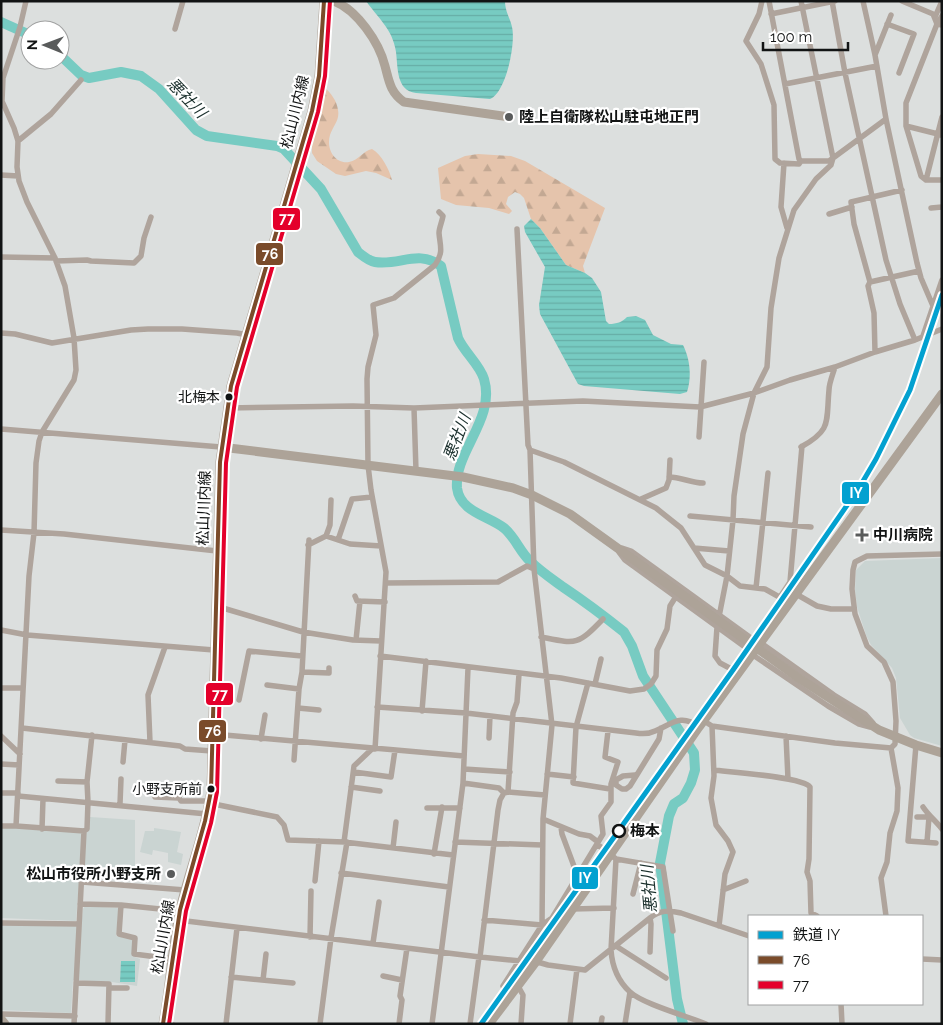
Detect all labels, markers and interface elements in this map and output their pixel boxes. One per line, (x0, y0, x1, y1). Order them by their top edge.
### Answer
north arrow (20, 20, 70, 70)
scale bar (763, 20, 848, 52)
text: 100 m (770, 28, 812, 46)
text: N (24, 39, 40, 50)
street label: 松山川内線 (277, 73, 313, 151)
water label: 悪社川 (163, 74, 212, 123)
place label: 陸上自衛隊松山駐屯地正門 (519, 108, 699, 126)
marker: 陸上自衛隊松山駐屯地正門 (503, 111, 515, 123)
line badge: 77 (272, 207, 301, 231)
text: 77 (279, 210, 295, 226)
line badge: 76 (255, 242, 284, 266)
text: 76 (262, 246, 278, 262)
place label: 北梅本 (178, 389, 220, 405)
marker: 北梅本 (224, 392, 234, 402)
water label: 悪社川 (440, 409, 475, 463)
street label: 松山川内線 (194, 470, 214, 546)
line badge: IY (841, 481, 870, 505)
text: IY (849, 485, 863, 501)
place label: 中川病院 (873, 526, 933, 544)
marker: 中川病院 (855, 528, 869, 542)
line badge: 77 (205, 682, 234, 706)
text: 77 (212, 686, 228, 702)
line badge: 76 (198, 719, 227, 743)
text: 76 (205, 723, 221, 739)
place label: 小野支所前 (132, 781, 202, 797)
marker: 小野支所前 (206, 784, 216, 794)
place label: 梅本 (630, 822, 660, 840)
marker: 梅本 (612, 824, 626, 838)
water label: 悪社川 (637, 862, 661, 914)
place label: 松山市役所小野支所 (26, 865, 161, 883)
line badge: IY (571, 866, 599, 890)
marker: 松山市役所小野支所 (165, 868, 177, 880)
text: IY (578, 870, 592, 886)
street label: 松山川内線 (148, 898, 178, 976)
legend (748, 915, 923, 1005)
text: 鉄道 IY (793, 926, 841, 944)
text: 76 (793, 951, 810, 969)
text: 77 (793, 976, 809, 994)

